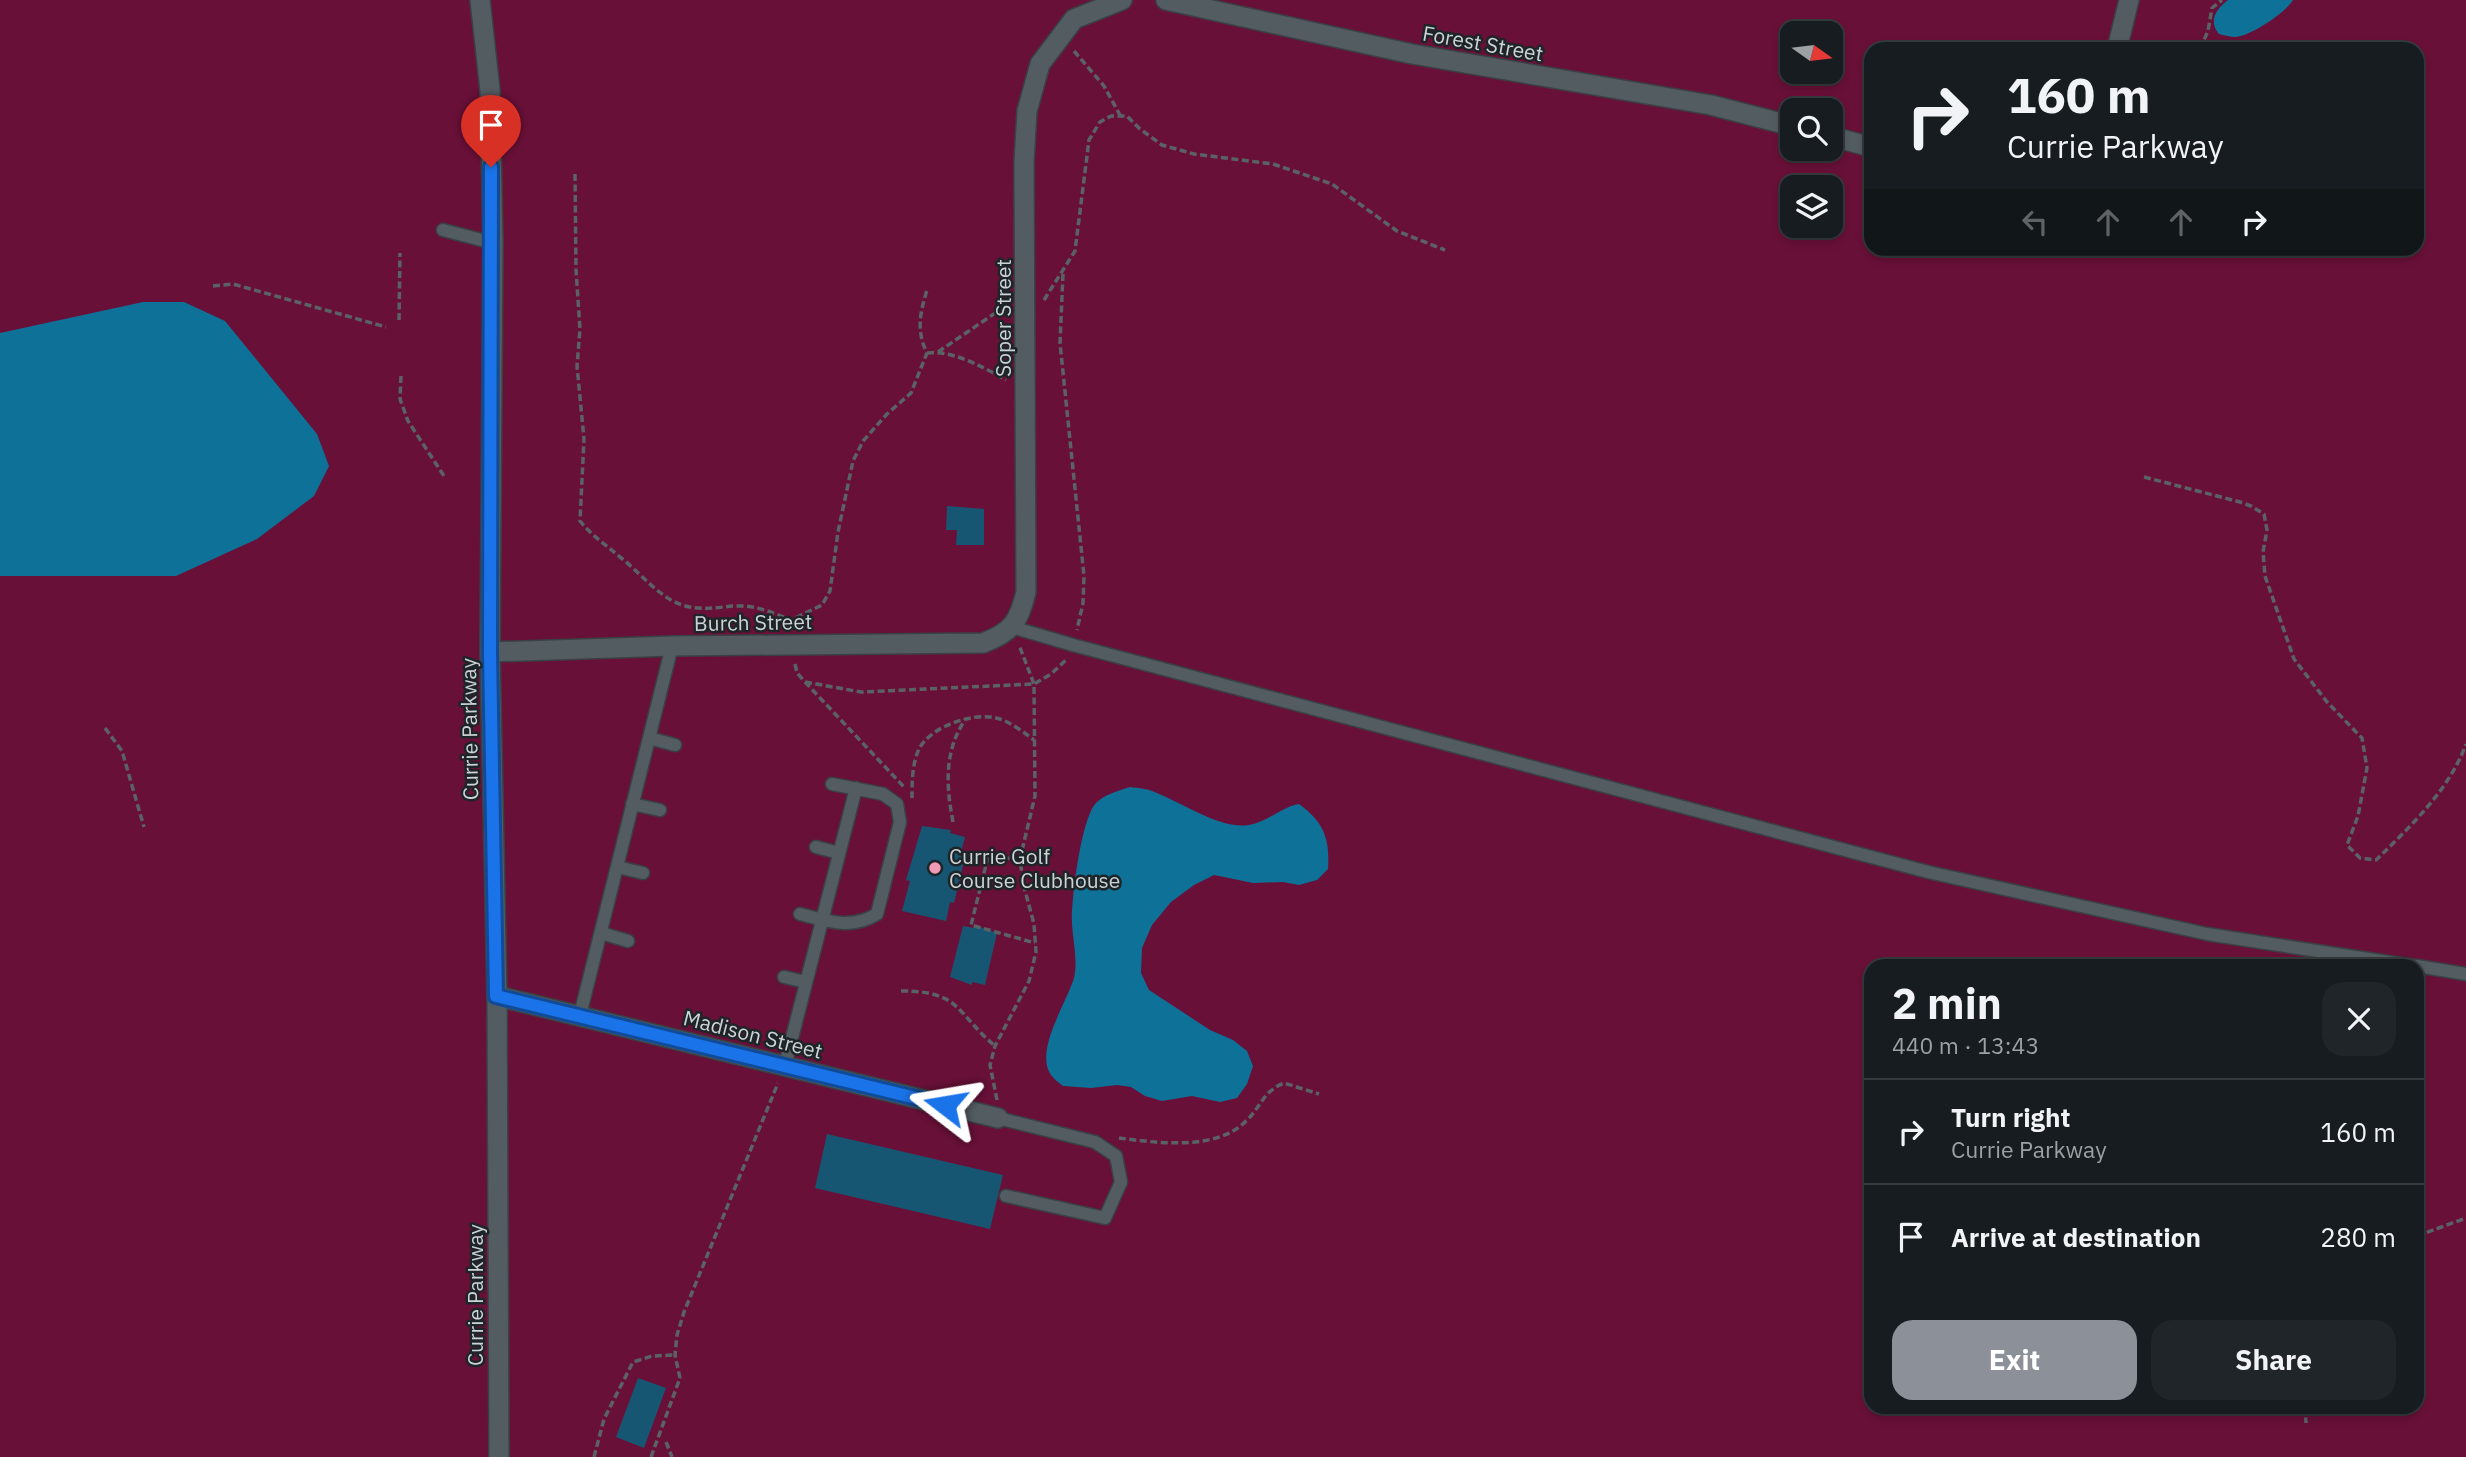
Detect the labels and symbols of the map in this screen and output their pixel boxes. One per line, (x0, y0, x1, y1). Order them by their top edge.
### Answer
street label: Forest Street (1420, 19, 1546, 67)
north arrow (1780, 21, 1843, 84)
pin (461, 95, 521, 167)
street label: Soper Street (989, 259, 1017, 377)
street label: Burch Street (694, 607, 812, 637)
street label: Currie Parkway (454, 657, 484, 800)
place label: Currie Golf Course Clubhouse (949, 842, 1120, 894)
marker: Currie Golf Course Clubhouse (927, 860, 943, 876)
street label: Madison Street (681, 1003, 825, 1065)
position arrow (908, 1068, 982, 1142)
street label: Currie Parkway (461, 1223, 489, 1366)

